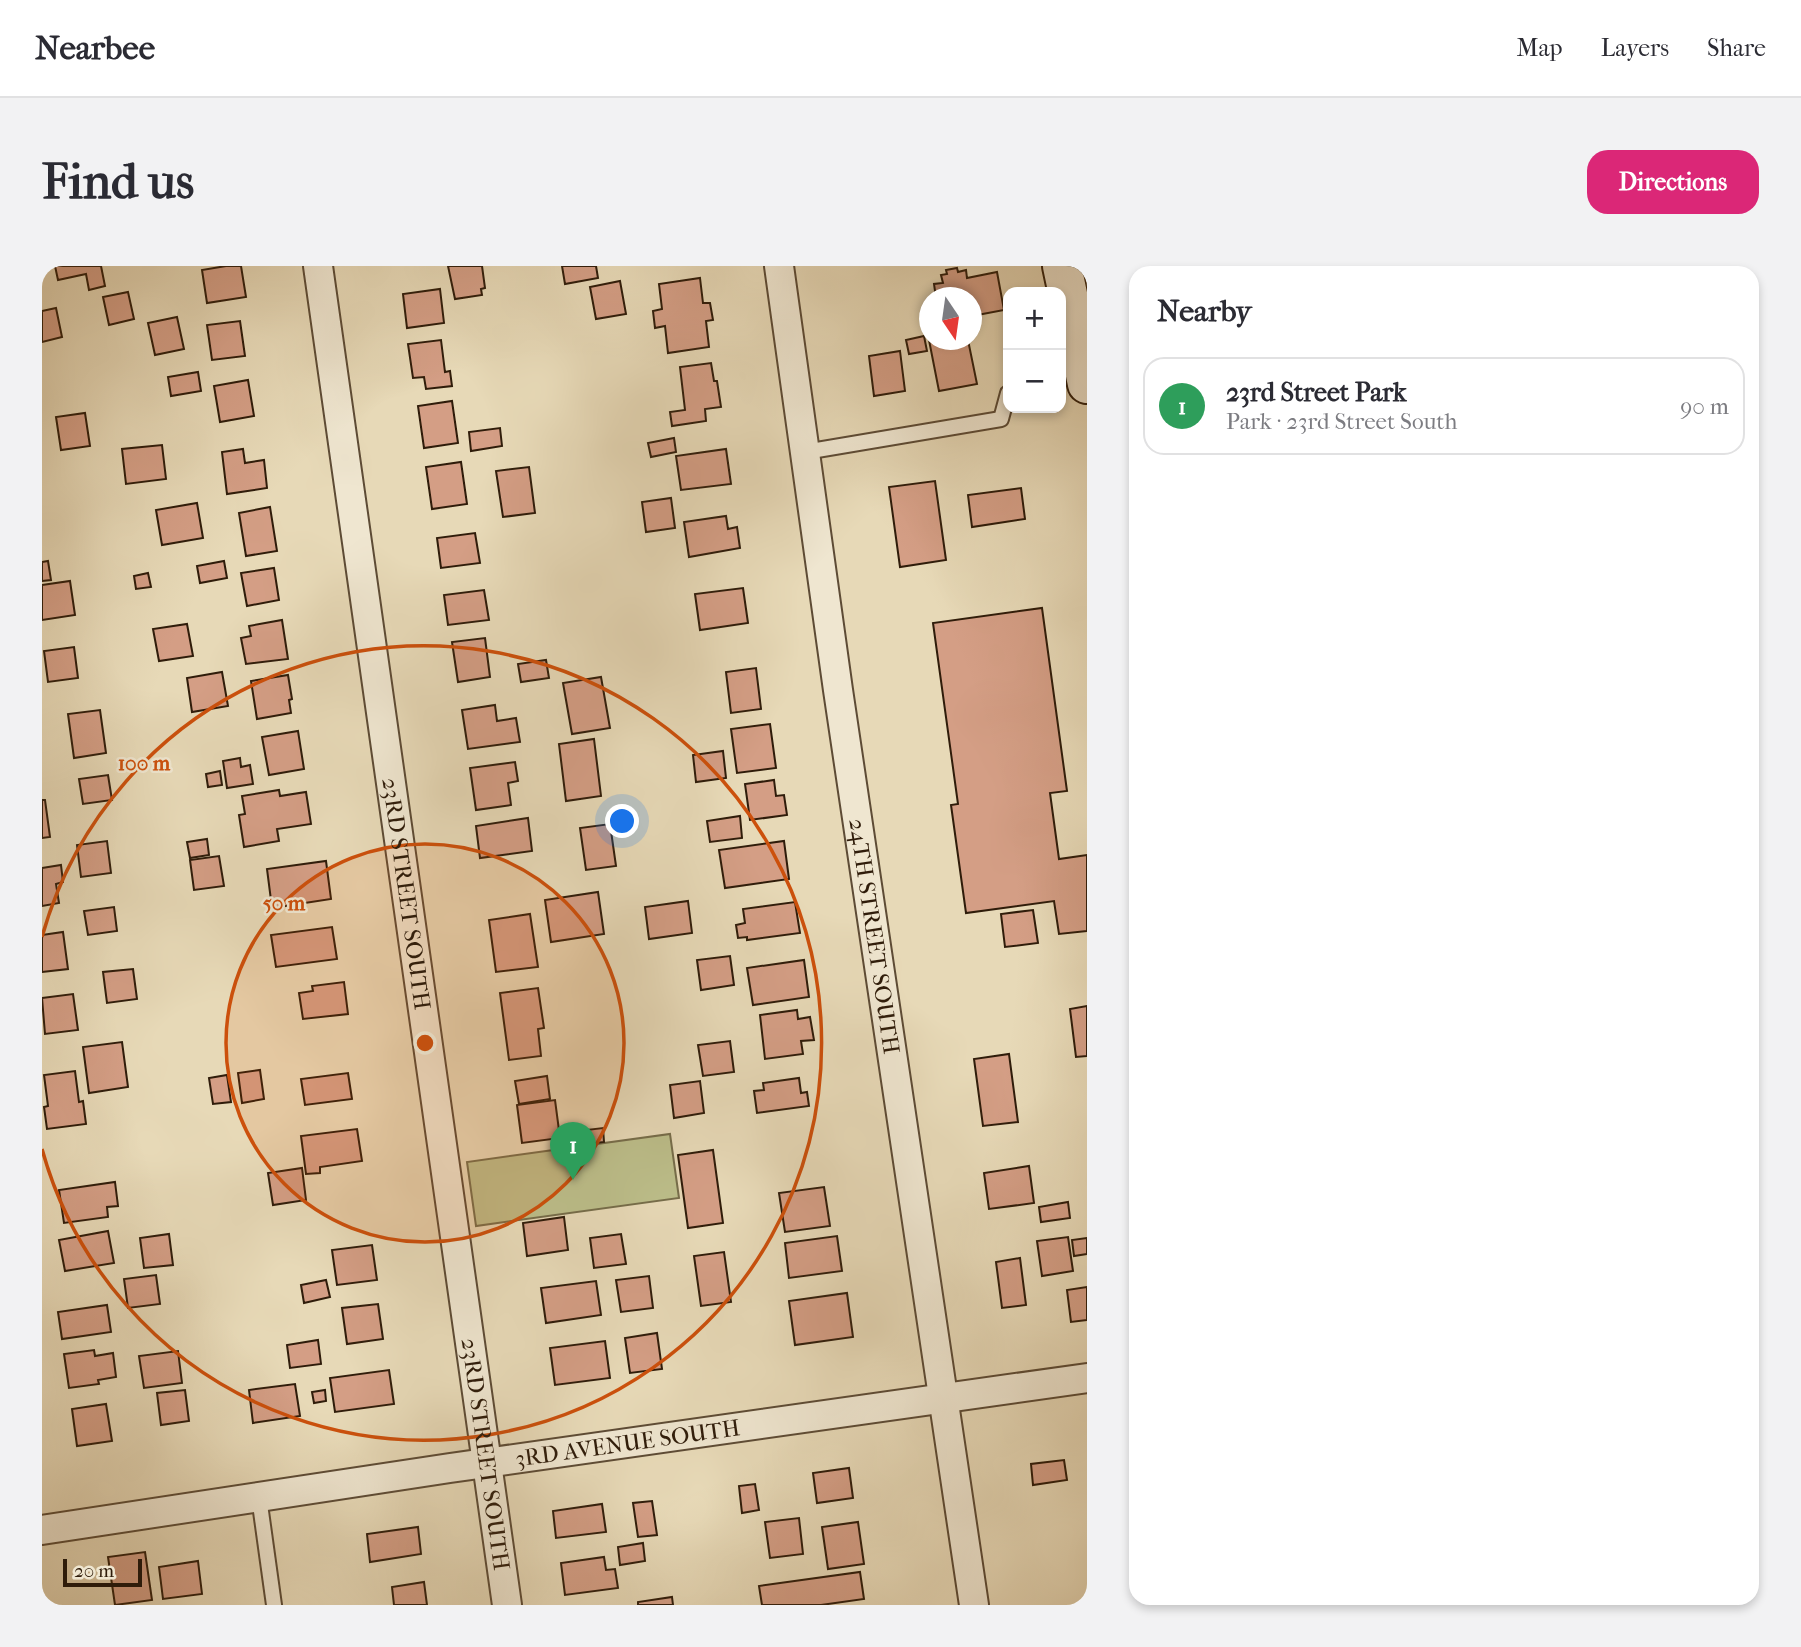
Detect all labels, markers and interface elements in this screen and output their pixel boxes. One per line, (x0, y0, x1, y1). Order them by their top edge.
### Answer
text: Nearbee (35, 29, 155, 68)
text: Map (1517, 34, 1563, 62)
text: Layers (1601, 34, 1669, 62)
text: Share (1707, 34, 1766, 62)
button: Directions (1587, 150, 1759, 214)
text: Find us (42, 153, 194, 211)
north arrow (919, 287, 982, 350)
map controls (1003, 287, 1066, 413)
button: + (1003, 287, 1066, 350)
text: Nearby (1157, 294, 1252, 329)
button: − (1003, 350, 1066, 413)
text: 23rd Street Park (1226, 377, 1406, 408)
text: 1 (1178, 393, 1186, 420)
text: 90 m (1680, 393, 1729, 420)
text: Park · 23rd Street South (1226, 408, 1457, 435)
text: 100 m (118, 751, 171, 775)
street label: 23RD STREET SOUTH (377, 776, 436, 1012)
your location (605, 804, 639, 838)
street label: 24TH STREET SOUTH (844, 817, 905, 1056)
text: 50 m (263, 891, 306, 915)
centre of rings (413, 1031, 437, 1055)
pin: 1 (550, 1122, 596, 1180)
street label: 23RD STREET SOUTH (456, 1336, 515, 1572)
street label: 3RD AVENUE SOUTH (513, 1414, 742, 1472)
scale bar (63, 1556, 142, 1588)
text: 20 m (74, 1560, 114, 1582)

